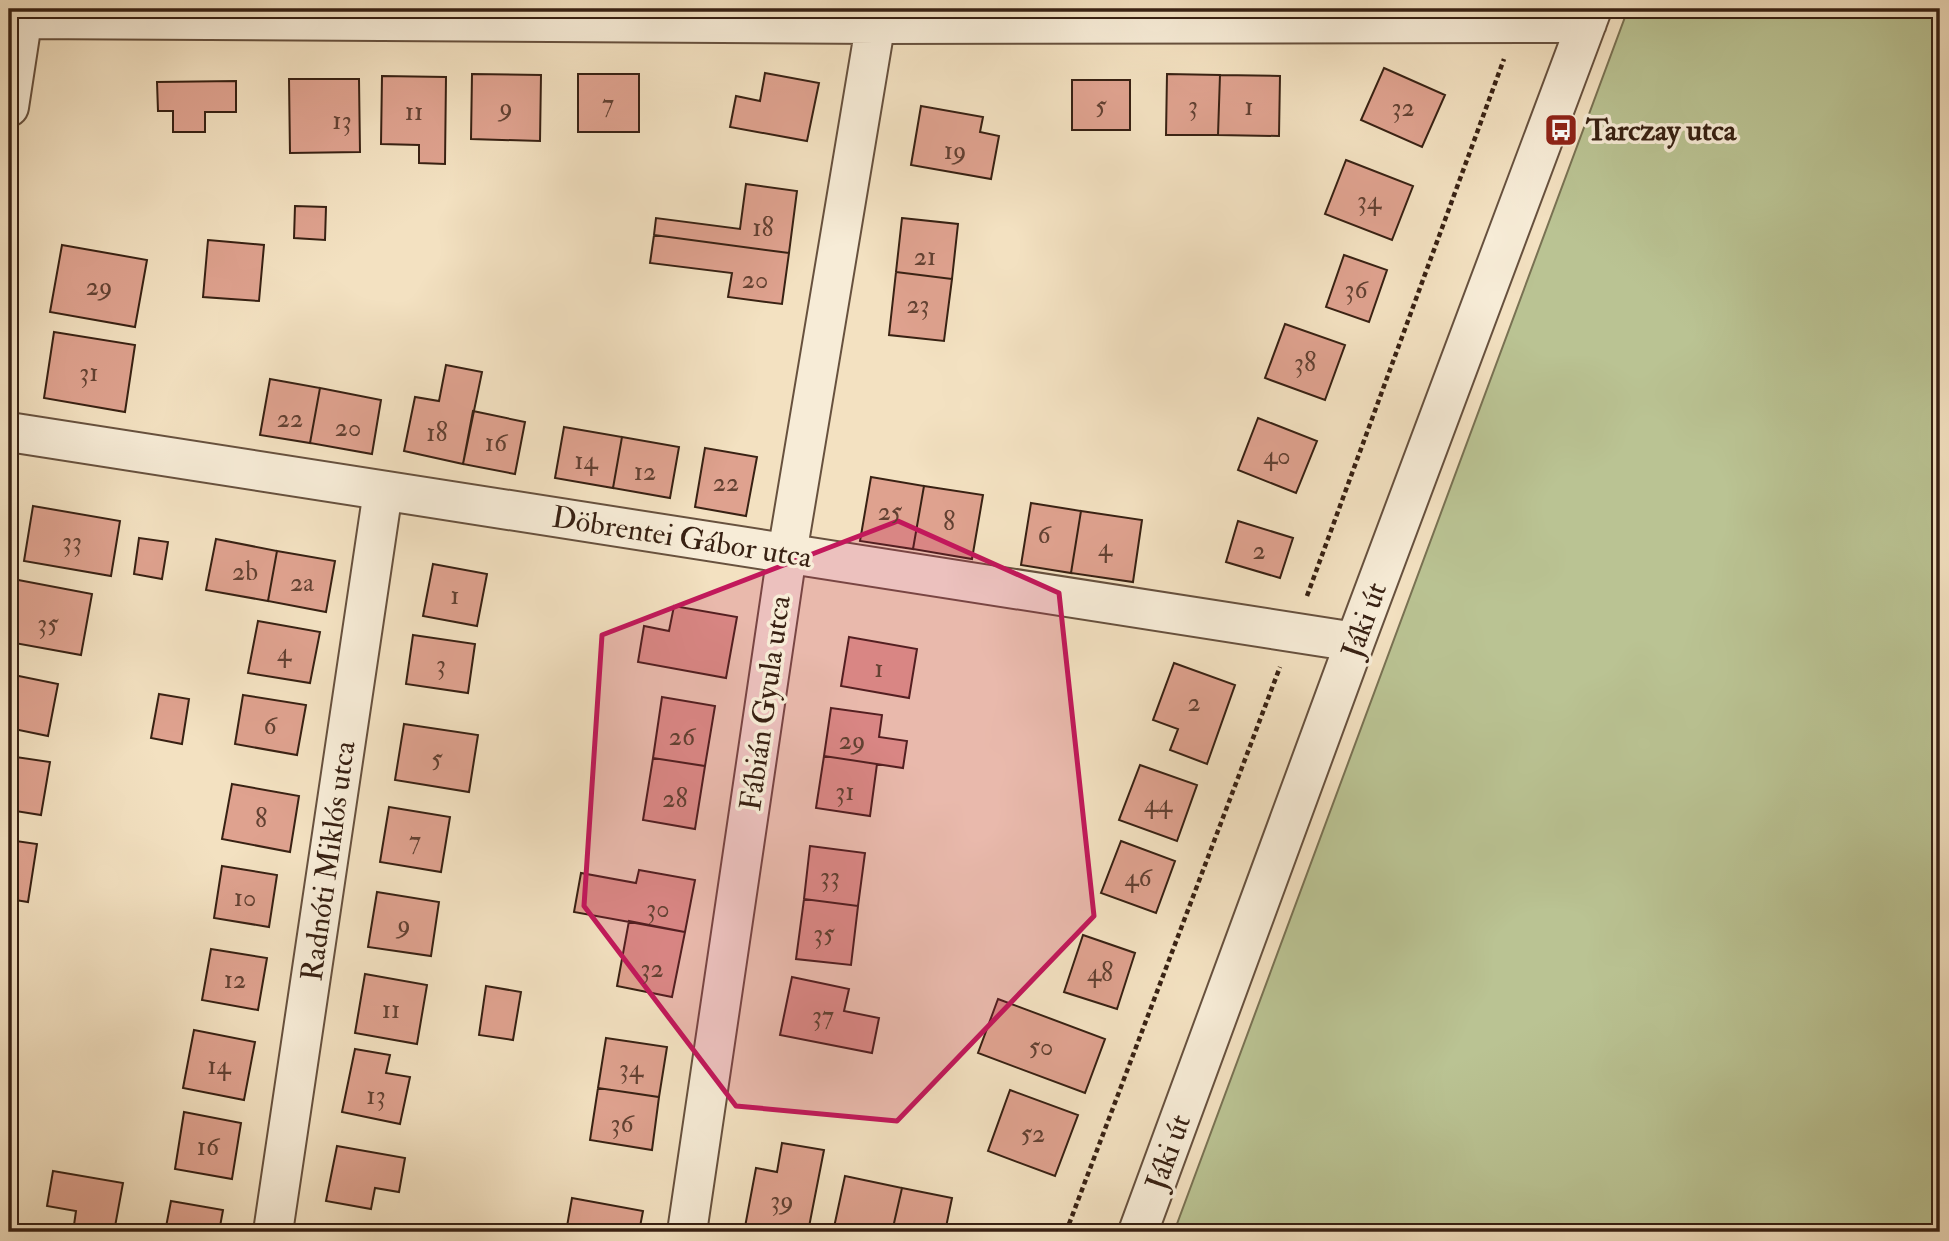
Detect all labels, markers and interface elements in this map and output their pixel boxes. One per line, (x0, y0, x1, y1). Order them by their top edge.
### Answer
house number: 7 (602, 88, 614, 120)
house number: 5 (1095, 90, 1107, 122)
house number: 3 (1188, 90, 1198, 122)
house number: 1 (1244, 91, 1254, 123)
house number: 9 (497, 92, 513, 124)
house number: 32 (1391, 92, 1415, 124)
house number: 11 (405, 96, 423, 128)
house number: 13 (332, 105, 352, 137)
bus stop icon: Tarczay utca (1542, 111, 1580, 149)
place label: Tarczay utca (1585, 112, 1738, 149)
house number: 19 (944, 135, 966, 167)
house number: 34 (1357, 185, 1382, 217)
house number: 18 (752, 212, 774, 244)
house number: 21 (914, 241, 936, 273)
house number: 20 (742, 264, 768, 296)
house number: 29 (86, 271, 112, 303)
house number: 36 (1344, 274, 1369, 306)
house number: 23 (906, 289, 930, 321)
house number: 38 (1294, 347, 1316, 379)
house number: 31 (79, 357, 99, 389)
house number: 22 (277, 403, 303, 435)
house number: 20 (335, 412, 361, 444)
house number: 18 (426, 417, 448, 449)
house number: 16 (485, 427, 509, 459)
house number: 40 (1263, 440, 1291, 472)
house number: 14 (574, 445, 599, 477)
house number: 12 (634, 456, 656, 488)
house number: 22 (713, 467, 739, 499)
house number: 25 (878, 496, 903, 528)
street label: Döbrentei Gábor utca (549, 499, 815, 576)
house number: 8 (943, 506, 955, 538)
house number: 6 (1037, 519, 1052, 551)
house number: 33 (62, 526, 82, 558)
house number: 4 (1098, 532, 1113, 564)
house number: 2 (1252, 535, 1266, 567)
house number: 2b (232, 556, 258, 588)
house number: 2a (290, 567, 314, 599)
street label: Jáki út (1333, 577, 1395, 664)
house number: 1 (450, 580, 460, 612)
street label: Fábián Gyula utca (732, 592, 799, 813)
house number: 35 (37, 608, 59, 640)
house number: 4 (277, 637, 292, 669)
house number: 3 (436, 649, 446, 681)
house number: 1 (874, 653, 884, 685)
house number: 2 (1187, 687, 1201, 719)
house number: 6 (263, 710, 278, 742)
house number: 26 (669, 721, 697, 753)
house number: 29 (839, 725, 865, 757)
street label: Radnóti Miklós utca (293, 738, 364, 983)
house number: 5 (431, 743, 443, 775)
house number: 31 (835, 776, 855, 808)
house number: 28 (662, 783, 688, 815)
house number: 44 (1144, 788, 1173, 820)
house number: 8 (255, 803, 267, 835)
house number: 7 (409, 825, 421, 857)
house number: 33 (820, 861, 840, 893)
house number: 46 (1124, 862, 1153, 894)
house number: 10 (234, 882, 256, 914)
house number: 30 (646, 893, 670, 925)
house number: 9 (395, 909, 411, 941)
house number: 35 (813, 918, 835, 950)
house number: 32 (640, 953, 664, 985)
house number: 48 (1087, 957, 1113, 989)
house number: 12 (224, 964, 246, 996)
house number: 11 (382, 994, 400, 1026)
house number: 37 (812, 1000, 834, 1032)
house number: 50 (1029, 1031, 1053, 1063)
house number: 14 (207, 1050, 232, 1082)
house number: 34 (619, 1053, 644, 1085)
house number: 13 (366, 1080, 386, 1112)
house number: 36 (610, 1108, 635, 1140)
street label: Jáki út (1137, 1109, 1199, 1196)
house number: 52 (1021, 1118, 1045, 1150)
house number: 16 (197, 1131, 221, 1163)
house number: 39 (770, 1185, 794, 1217)

